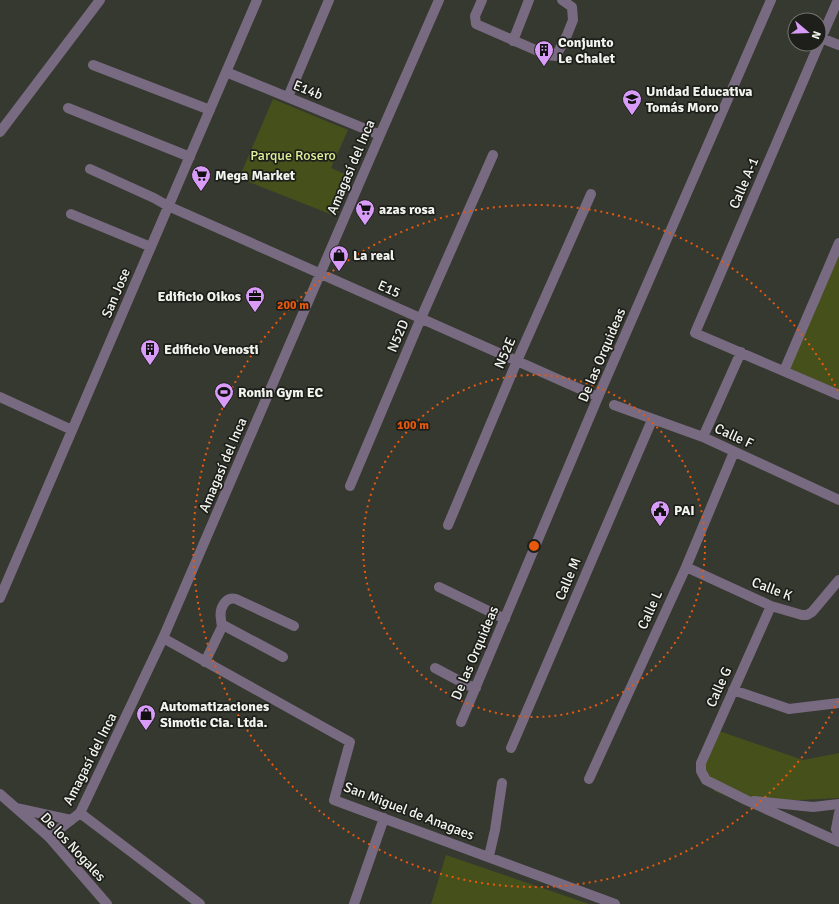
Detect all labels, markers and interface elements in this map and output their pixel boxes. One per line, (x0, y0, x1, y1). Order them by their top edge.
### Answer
north arrow (787, 12, 827, 52)
text: N (809, 29, 823, 41)
place label: Conjunto Le Chalet (558, 34, 616, 67)
building icon: Conjunto Le Chalet (533, 39, 555, 67)
street label: E14b (291, 76, 325, 104)
place label: Unidad Educativa Tomás Moro (646, 83, 753, 116)
school or university icon: Unidad Educativa Tomás Moro (621, 88, 643, 116)
street label: Amagasí del Inca (323, 117, 379, 217)
park label: Parque Rosero (250, 147, 336, 164)
street label: Calle A-1 (726, 155, 762, 211)
supermarket icon: Mega Market (190, 164, 212, 192)
place label: Mega Market (215, 167, 296, 184)
supermarket icon: azas rosa (354, 198, 376, 226)
place label: azas rosa (379, 201, 435, 218)
shop icon: La real (328, 244, 350, 272)
place label: La real (353, 247, 395, 264)
street label: San Jose (98, 266, 134, 320)
street label: E15 (375, 277, 403, 301)
office icon: Edificio Oikos (244, 285, 266, 313)
place label: Edificio Oikos (157, 288, 241, 305)
text: 200 m (277, 298, 309, 313)
street label: De las Orquideas (575, 306, 629, 404)
street label: N52D (384, 317, 412, 355)
street label: N52E (491, 335, 519, 371)
building icon: Edificio Venosti (139, 338, 161, 366)
place label: Edificio Venosti (164, 341, 259, 358)
sports icon: Ronin Gym EC (213, 381, 235, 409)
place label: Ronin Gym EC (238, 384, 324, 401)
street label: Amagasí del Inca (195, 415, 251, 515)
text: 100 m (397, 418, 429, 433)
street label: Calle F (712, 420, 756, 452)
public building icon: PAI (649, 499, 671, 527)
place label: PAI (674, 502, 695, 519)
centre of rings (527, 539, 541, 553)
street label: Calle M (551, 555, 585, 603)
street label: Calle K (749, 574, 795, 605)
street label: Calle L (634, 588, 666, 632)
street label: De las Orquideas (448, 604, 502, 702)
street label: Calle G (703, 664, 735, 710)
place label: Automatizaciones Simotic Cia. Ltda. (160, 698, 269, 731)
shop icon: Automatizaciones Simotic Cia. Ltda. (135, 703, 157, 731)
street label: Amagasí del Inca (59, 710, 121, 808)
street label: San Miguel de Anagaes (341, 778, 477, 844)
street label: De los Nogales (37, 809, 109, 885)

